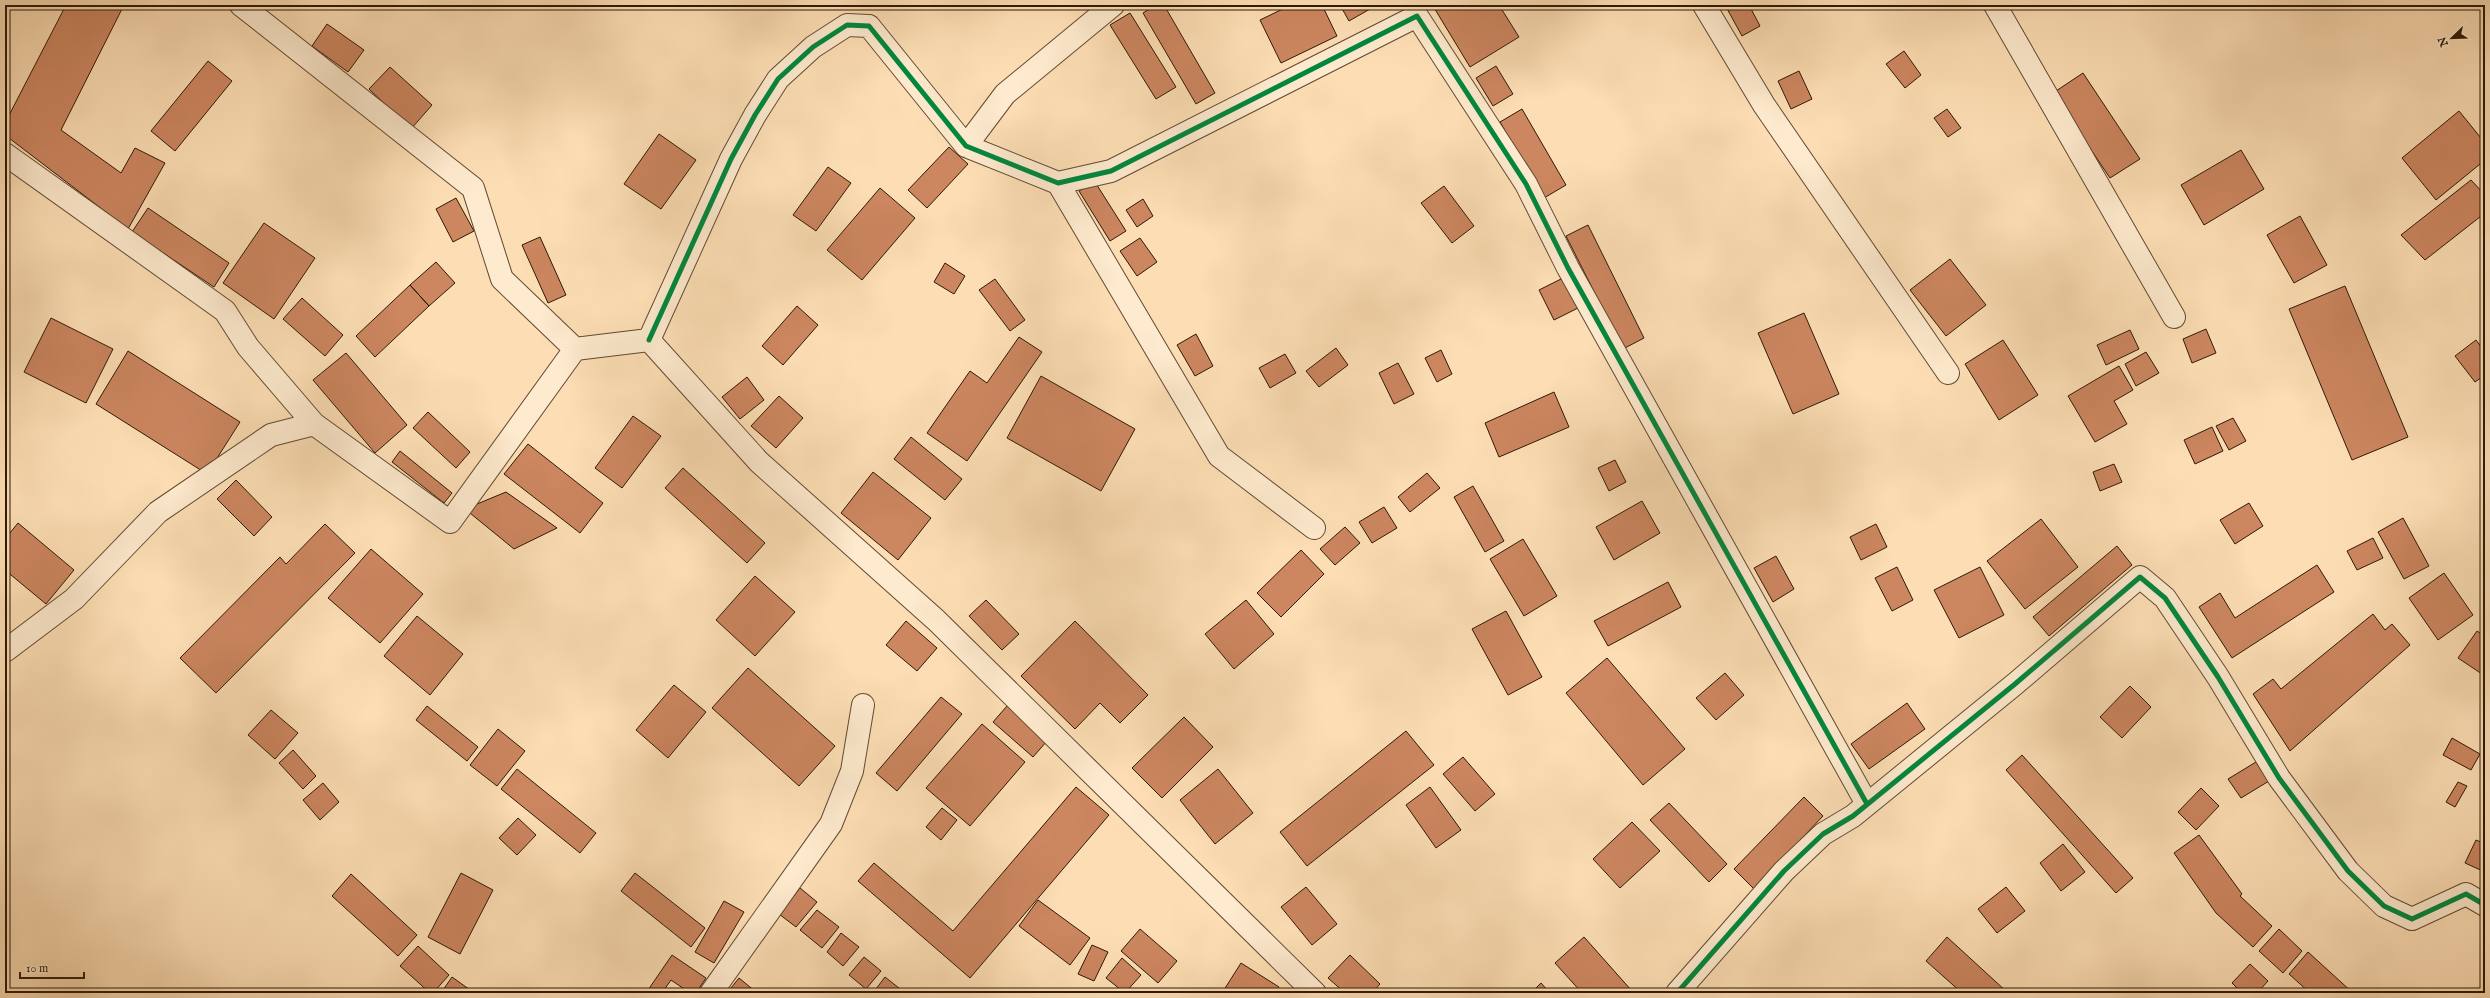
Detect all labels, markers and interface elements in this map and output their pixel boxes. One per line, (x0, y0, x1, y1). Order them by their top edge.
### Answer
north arrow (2432, 18, 2472, 58)
text: N (2435, 34, 2452, 50)
scale bar (20, 954, 84, 980)
text: 10 m (26, 961, 48, 976)

